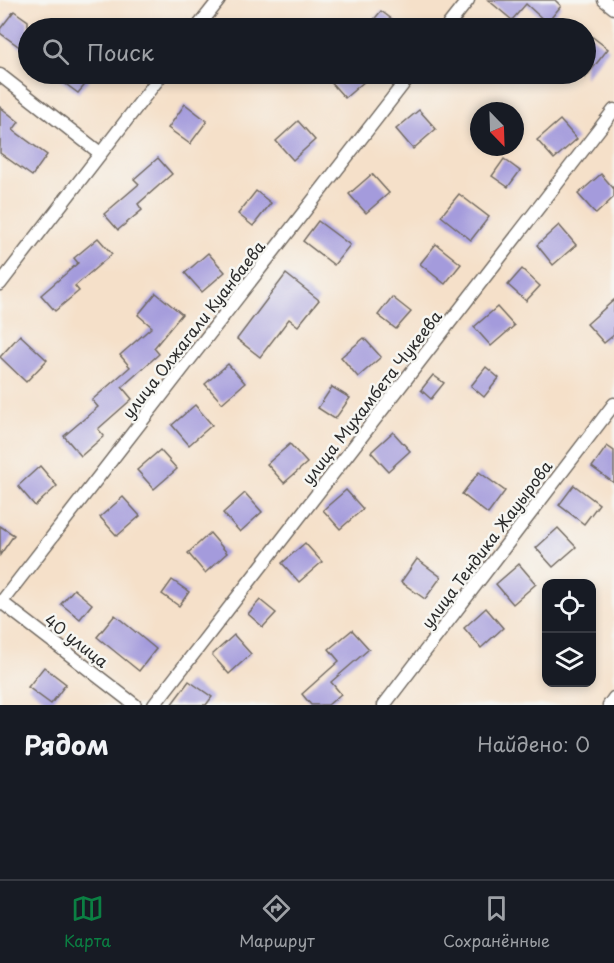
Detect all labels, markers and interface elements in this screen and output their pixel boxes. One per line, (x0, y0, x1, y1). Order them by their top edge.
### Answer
search box (18, 18, 596, 84)
icon: search (39, 35, 72, 68)
text: Поиск (87, 35, 154, 68)
north arrow (470, 102, 524, 156)
street label: улица Олжагали Куанбаева (116, 235, 270, 423)
street label: улица Мухамбета Чукеева (295, 305, 447, 489)
street label: улица Тендика Жауырова (415, 455, 557, 633)
map controls (542, 579, 596, 687)
button: locate (542, 579, 596, 633)
street label: 40 улица (40, 607, 114, 673)
button: layers (542, 633, 596, 687)
text: Рядом (24, 725, 109, 764)
text: Найдено: 0 (477, 729, 590, 759)
tab: Карта (64, 892, 111, 952)
tab: Маршрут (239, 892, 315, 952)
tab: Сохранённые (443, 892, 550, 952)

